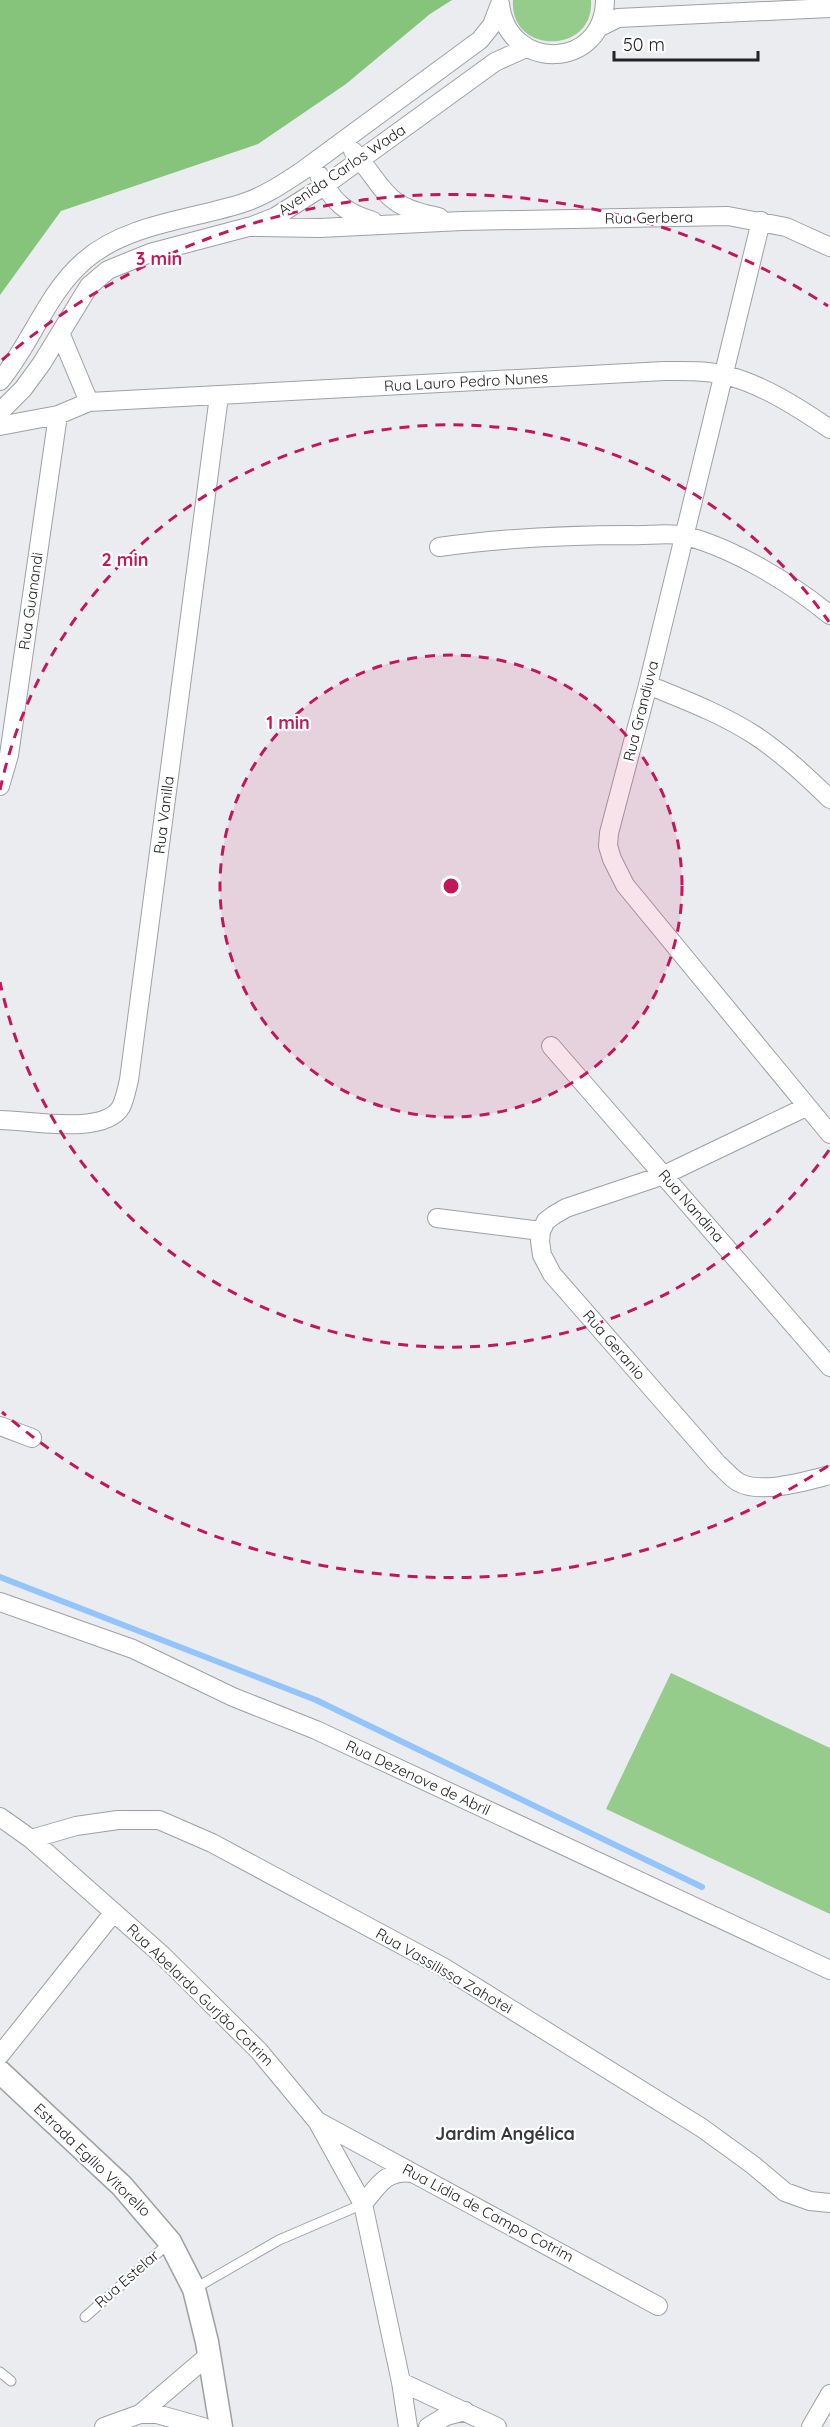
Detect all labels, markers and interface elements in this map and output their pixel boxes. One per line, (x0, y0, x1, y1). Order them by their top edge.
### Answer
scale bar (614, 24, 758, 62)
text: 50 m (623, 33, 665, 56)
street label: Avenida Carlos Wada (274, 120, 409, 219)
street label: Rua Gerbera (605, 207, 693, 228)
text: 3 min (136, 247, 182, 270)
street label: Rua Lauro Pedro Nunes (383, 368, 548, 395)
text: 2 min (102, 548, 148, 571)
street label: Rua Guanandi (14, 551, 47, 651)
street label: Rua Grandiuva (619, 658, 662, 763)
text: 1 min (266, 711, 310, 734)
street label: Rua Vanilla (149, 775, 178, 855)
centre of rings (441, 876, 461, 896)
street label: Rua Nandina (655, 1165, 728, 1246)
street label: Rua Geranio (579, 1306, 650, 1383)
street label: Rua Dezenove de Abril (343, 1736, 494, 1819)
street label: Rua Abelardo Gurjão Cotrim (123, 1920, 278, 2070)
street label: Rua Vassilissa Zahotei (372, 1924, 516, 2018)
street label: Estrada Egílio Vitorello (30, 2099, 155, 2220)
district label: Jardim Angélica (435, 2122, 575, 2145)
street label: Rua Lídia de Campo Cotrim (399, 2159, 577, 2266)
street label: Rua Estelar (91, 2245, 163, 2312)

